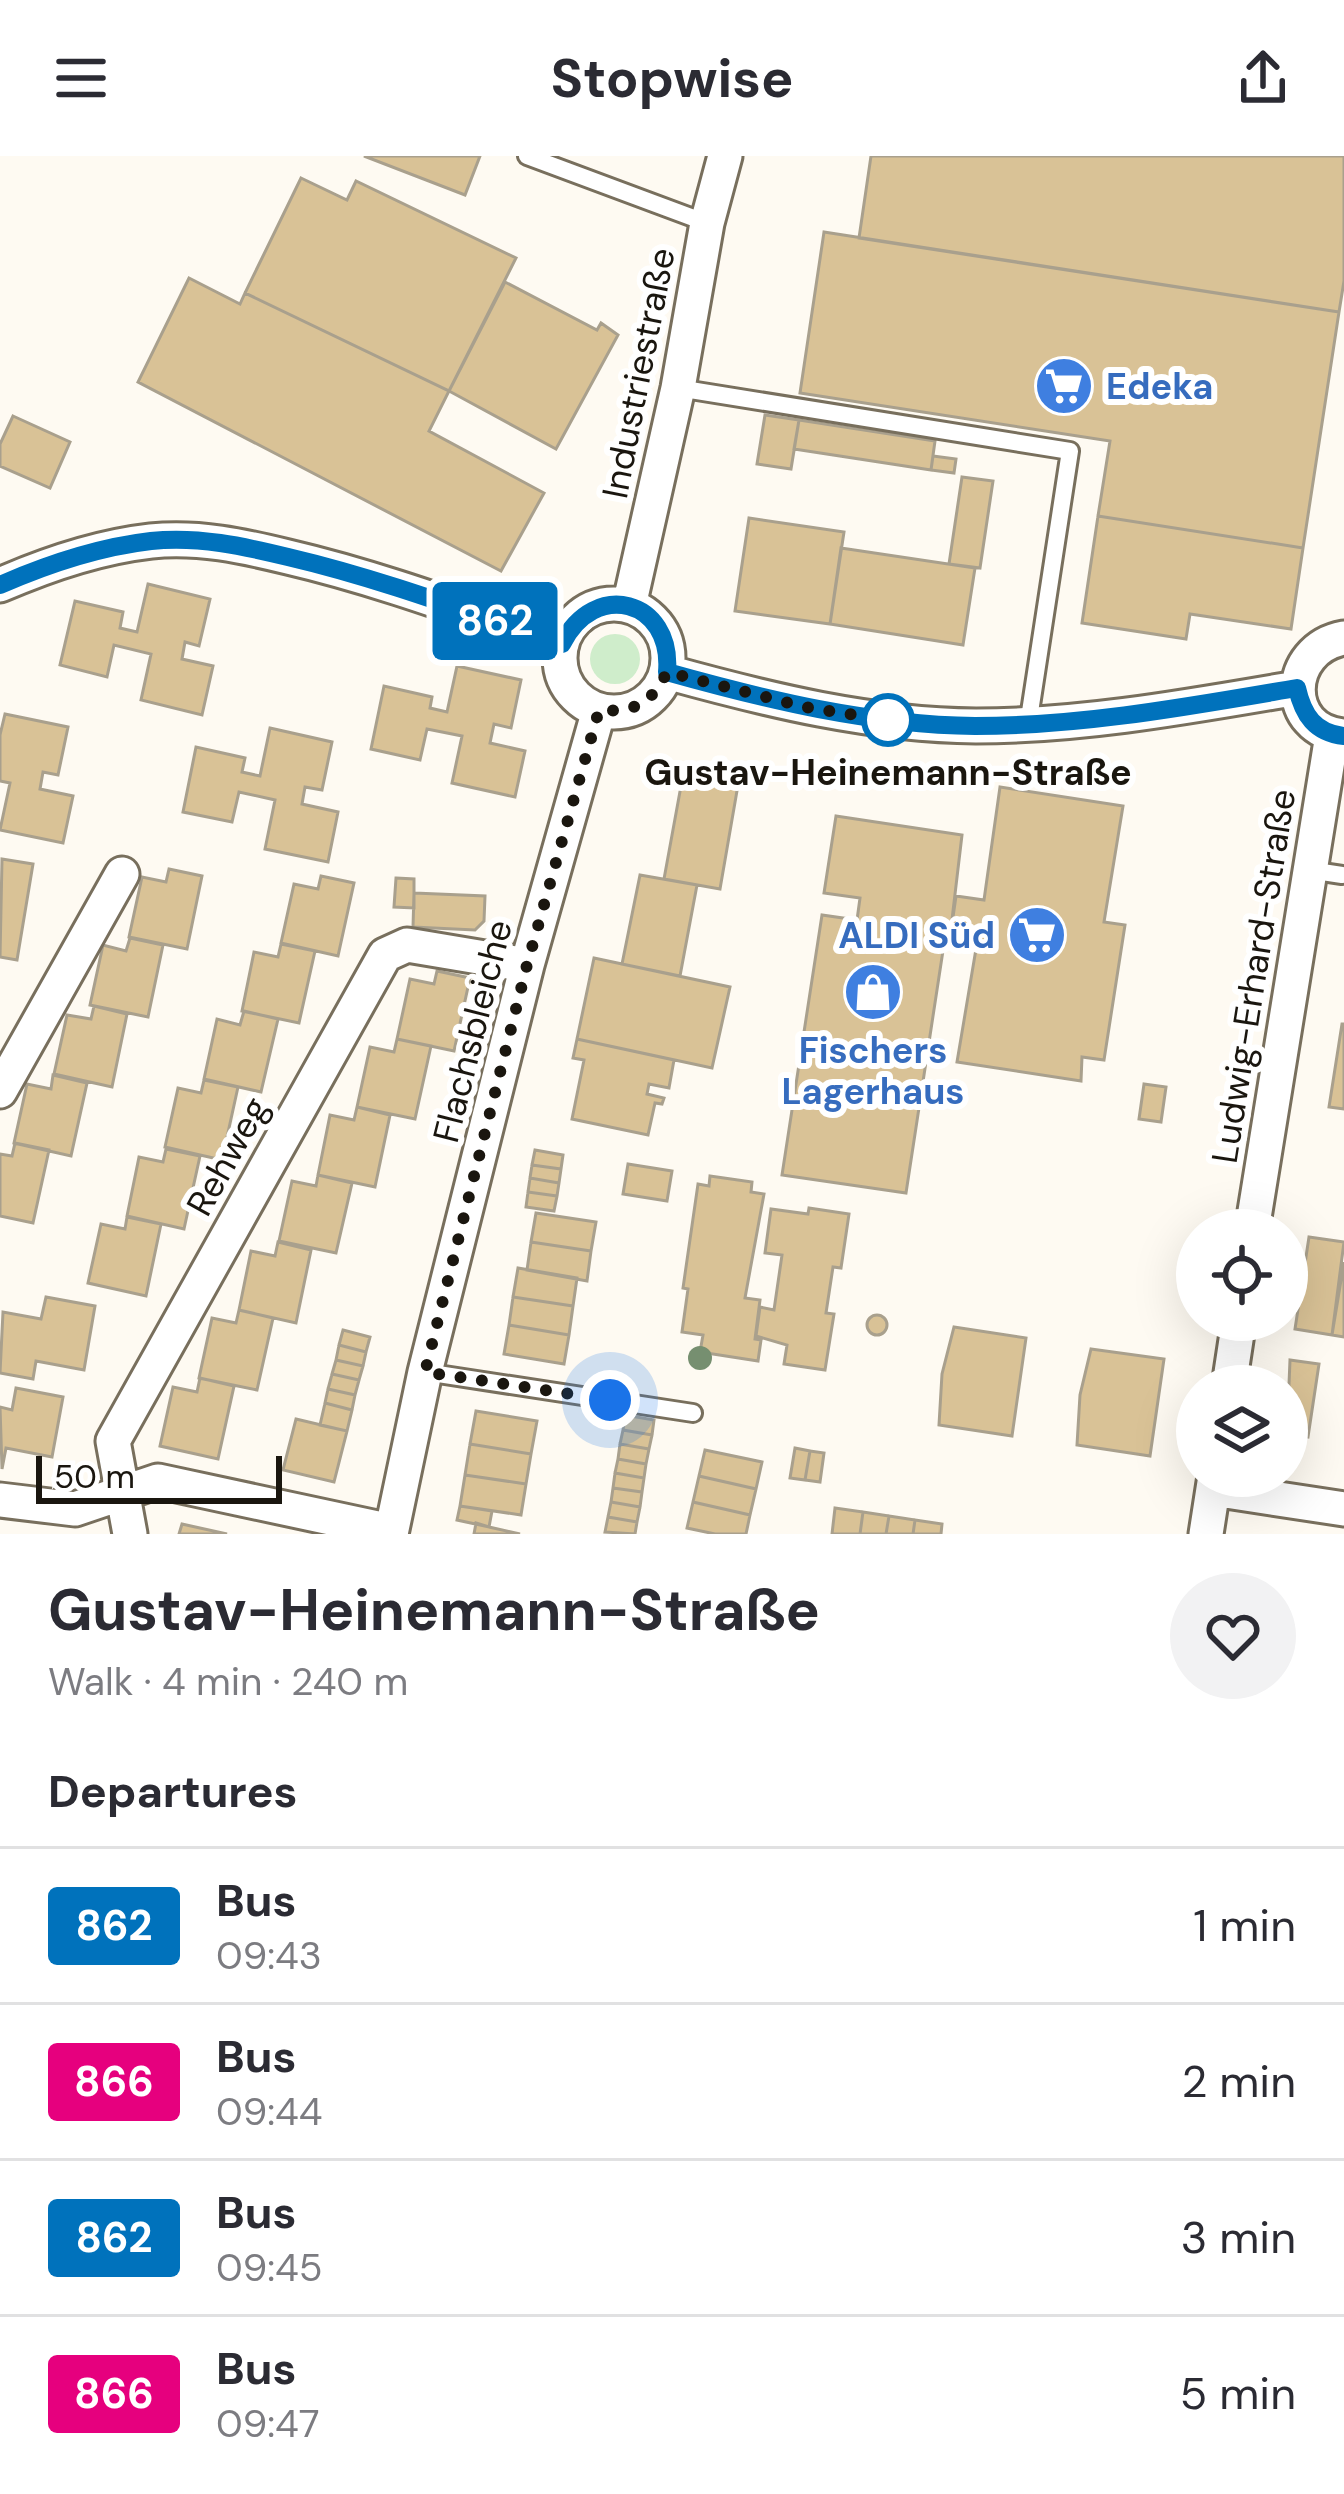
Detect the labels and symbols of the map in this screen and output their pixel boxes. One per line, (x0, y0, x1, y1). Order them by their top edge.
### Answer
street label: Industriestraße (591, 244, 686, 502)
supermarket icon: Edeka (1033, 355, 1095, 417)
place label: Edeka (1106, 363, 1213, 410)
line badge: 862 (426, 582, 564, 660)
marker: Gustav-Heinemann-Straße (863, 695, 913, 745)
place label: Gustav-Heinemann-Straße (644, 749, 1132, 796)
street label: Ludwig-Erhard-Straße (1201, 786, 1306, 1166)
supermarket icon: ALDI Süd (1006, 904, 1068, 966)
place label: ALDI Süd (838, 912, 995, 959)
street label: Flachsbleiche (422, 915, 523, 1147)
shop icon: Fischers Lagerhaus (842, 961, 904, 1023)
place label: Fischers Lagerhaus (782, 1027, 965, 1115)
street label: Rehweg (176, 1089, 279, 1224)
your location (580, 1370, 640, 1430)
scale bar (36, 1450, 282, 1503)

